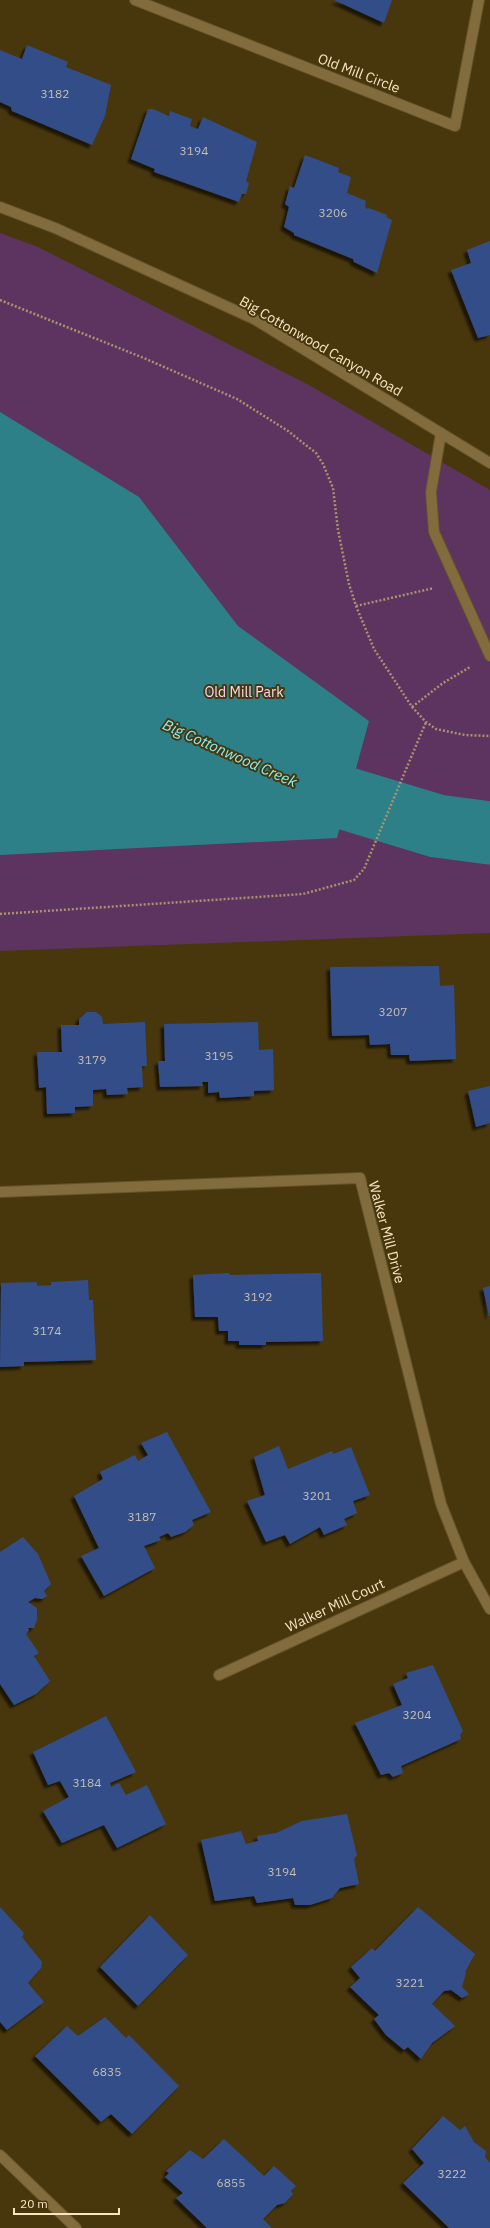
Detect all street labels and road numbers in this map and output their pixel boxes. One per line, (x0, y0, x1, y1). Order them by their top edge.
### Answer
street label: Old Mill Circle (315, 49, 403, 97)
street label: Big Cottonwood Canyon Road (236, 292, 406, 400)
street label: Walker Mill Drive (365, 1179, 409, 1285)
street label: Walker Mill Court (283, 1574, 387, 1636)

